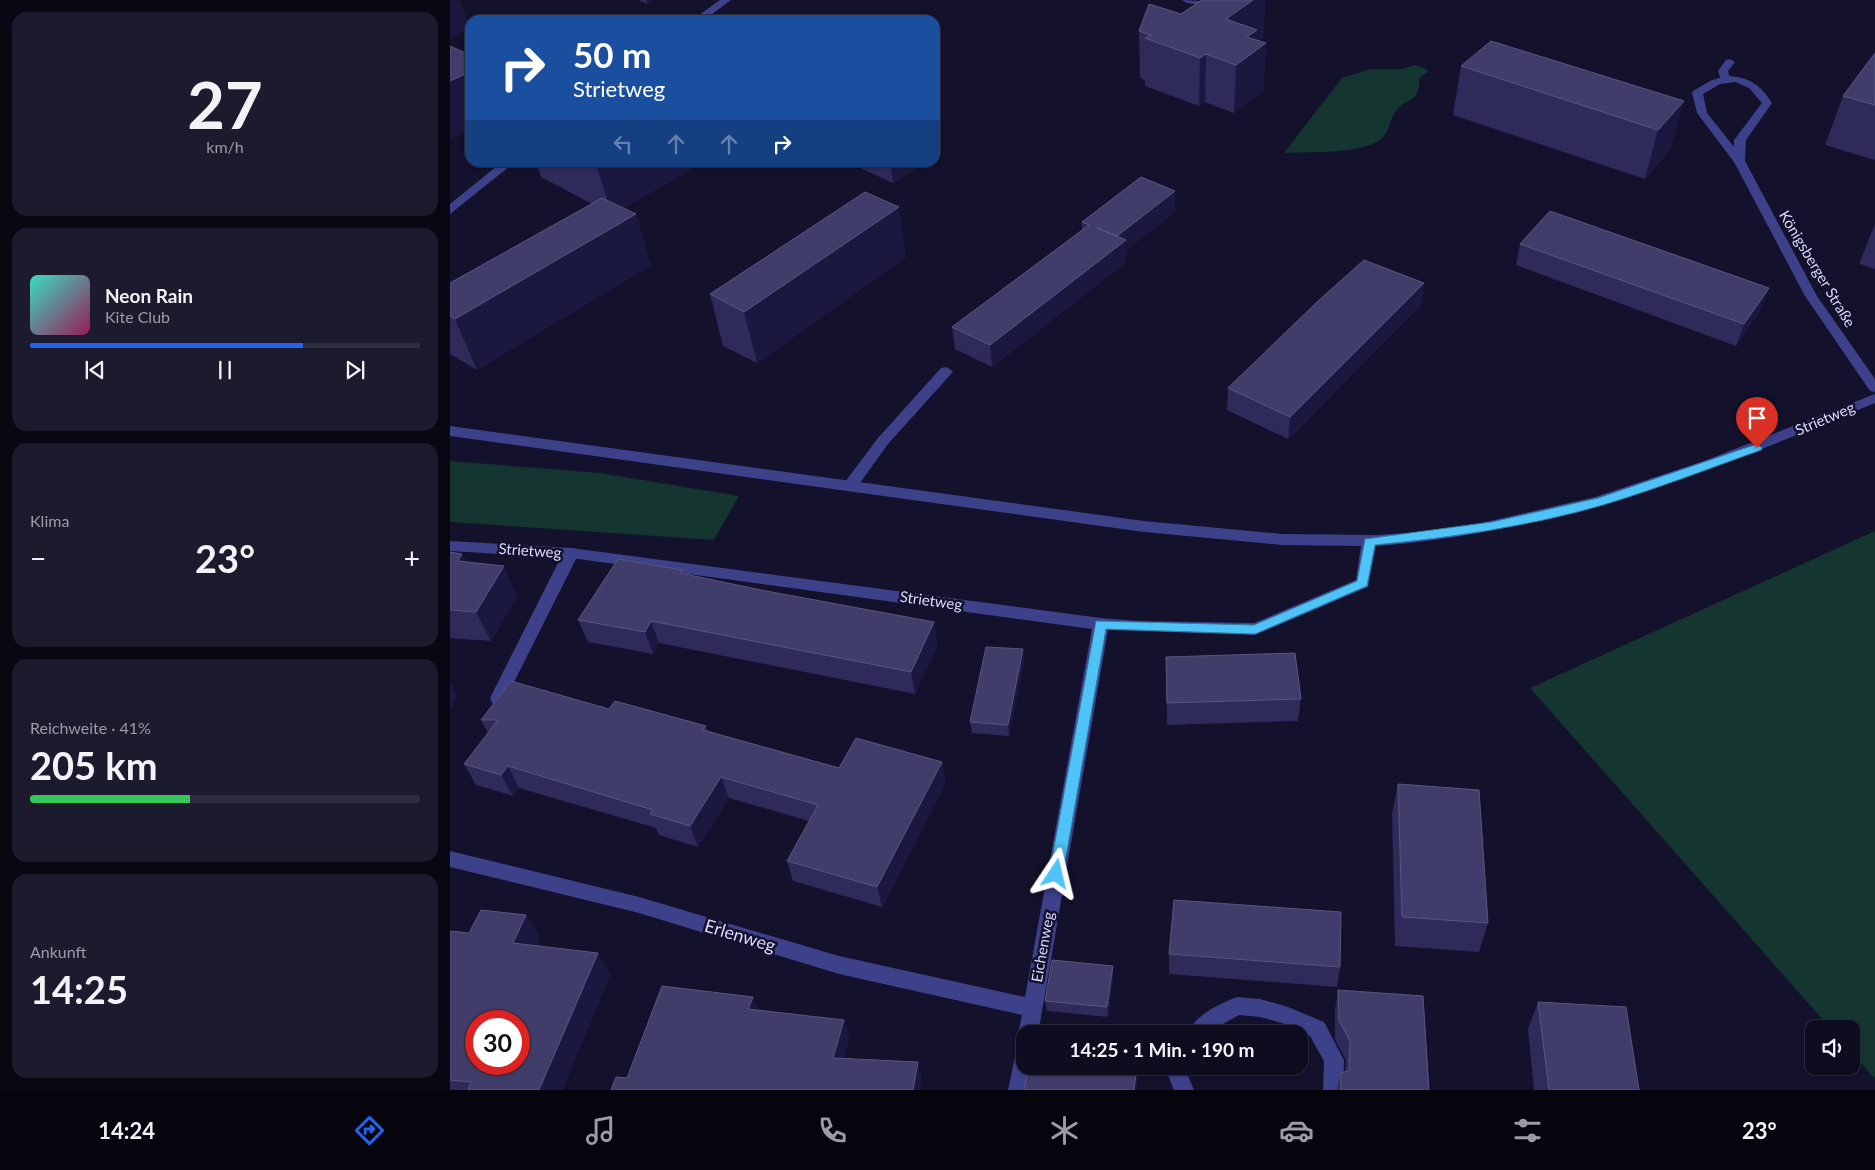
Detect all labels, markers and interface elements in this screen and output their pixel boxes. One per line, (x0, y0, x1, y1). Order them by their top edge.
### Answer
text: 50 m (573, 33, 651, 75)
icon: right (490, 35, 555, 100)
text: 27 (187, 65, 263, 143)
text: Strietweg (573, 75, 665, 102)
icon: left (609, 130, 637, 158)
icon: ahead (662, 130, 690, 158)
icon: ahead (715, 130, 743, 158)
icon: right (768, 130, 796, 158)
text: km/h (206, 137, 244, 156)
street label: Königsberger Straße (1776, 207, 1860, 330)
text: Neon Rain (105, 284, 193, 307)
text: Kite Club (105, 307, 170, 326)
icon: previous (81, 356, 109, 384)
icon: pause (211, 356, 239, 384)
icon: next (341, 356, 369, 384)
pin (1736, 397, 1778, 448)
street label: Strietweg (1792, 397, 1857, 439)
icon: arrive (1743, 404, 1771, 432)
text: Klima (30, 511, 69, 530)
text: 23° (195, 535, 255, 581)
street label: Strietweg (498, 539, 562, 561)
text: − (30, 541, 46, 575)
text: + (404, 541, 420, 575)
street label: Strietweg (899, 587, 964, 613)
text: Reichweite · 41% (30, 718, 151, 737)
text: 205 km (30, 742, 158, 788)
position arrow (1029, 847, 1081, 899)
street label: Eichenweg (1027, 910, 1057, 984)
street label: Erlenweg (702, 914, 779, 956)
text: Ankunft (30, 942, 87, 961)
text: 14:25 (30, 966, 128, 1012)
speed limit sign: 30 (465, 1010, 530, 1075)
map controls (1805, 1020, 1860, 1075)
button: sound (1805, 1020, 1860, 1075)
text: 14:25 · 1 Min. · 190 m (1070, 1038, 1254, 1061)
icon: directions (352, 1113, 387, 1148)
icon: music (583, 1113, 618, 1148)
icon: phone (815, 1113, 850, 1148)
icon: climate (1047, 1113, 1082, 1148)
icon: car (1279, 1113, 1314, 1148)
icon: filters (1510, 1113, 1545, 1148)
text: 14:24 (98, 1117, 155, 1144)
text: 23° (1742, 1117, 1777, 1144)

